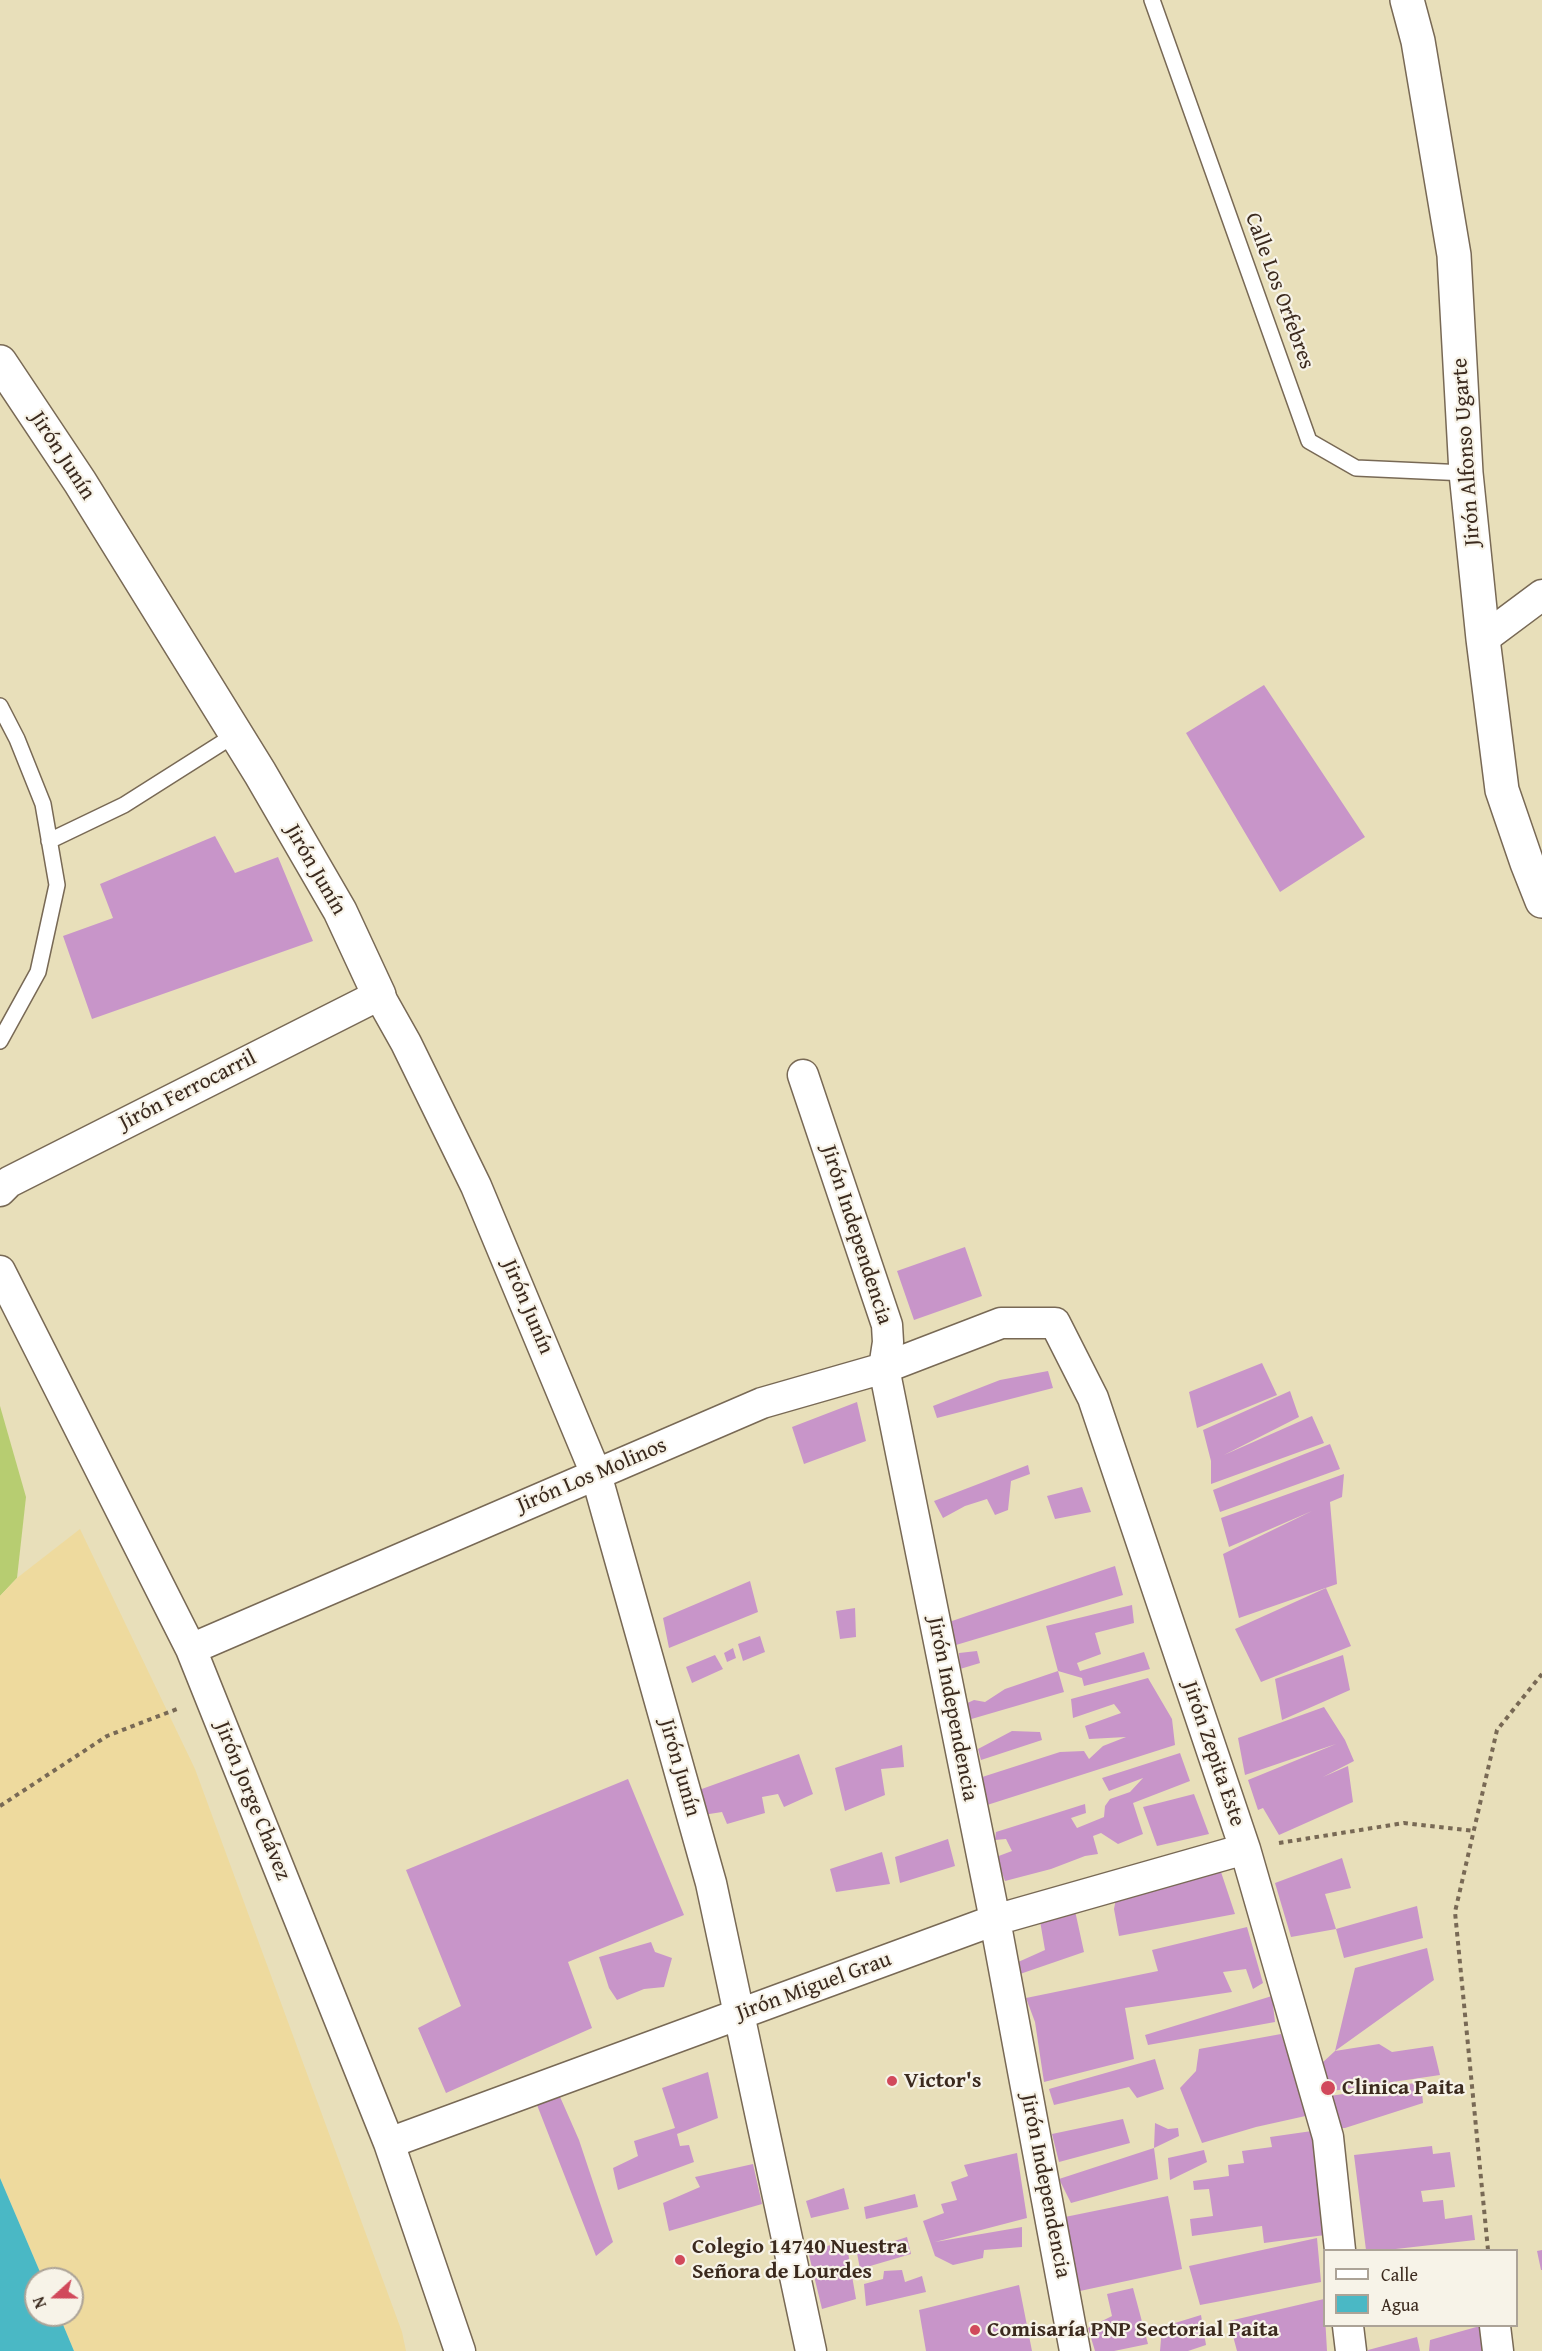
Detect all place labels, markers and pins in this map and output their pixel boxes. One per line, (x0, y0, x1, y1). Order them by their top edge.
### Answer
place label: Victor's (904, 2068, 981, 2094)
marker: Victor's (885, 2074, 899, 2088)
place label: Clinica Paita (1342, 2075, 1465, 2101)
marker: Clinica Paita (1319, 2079, 1337, 2097)
place label: Colegio 14740 Nuestra Señora de Lourdes (692, 2234, 908, 2286)
marker: Colegio 14740 Nuestra Señora de Lourdes (673, 2253, 687, 2267)
place label: Comisaría PNP Sectorial Paita (987, 2317, 1279, 2343)
marker: Comisaría PNP Sectorial Paita (968, 2323, 982, 2337)

